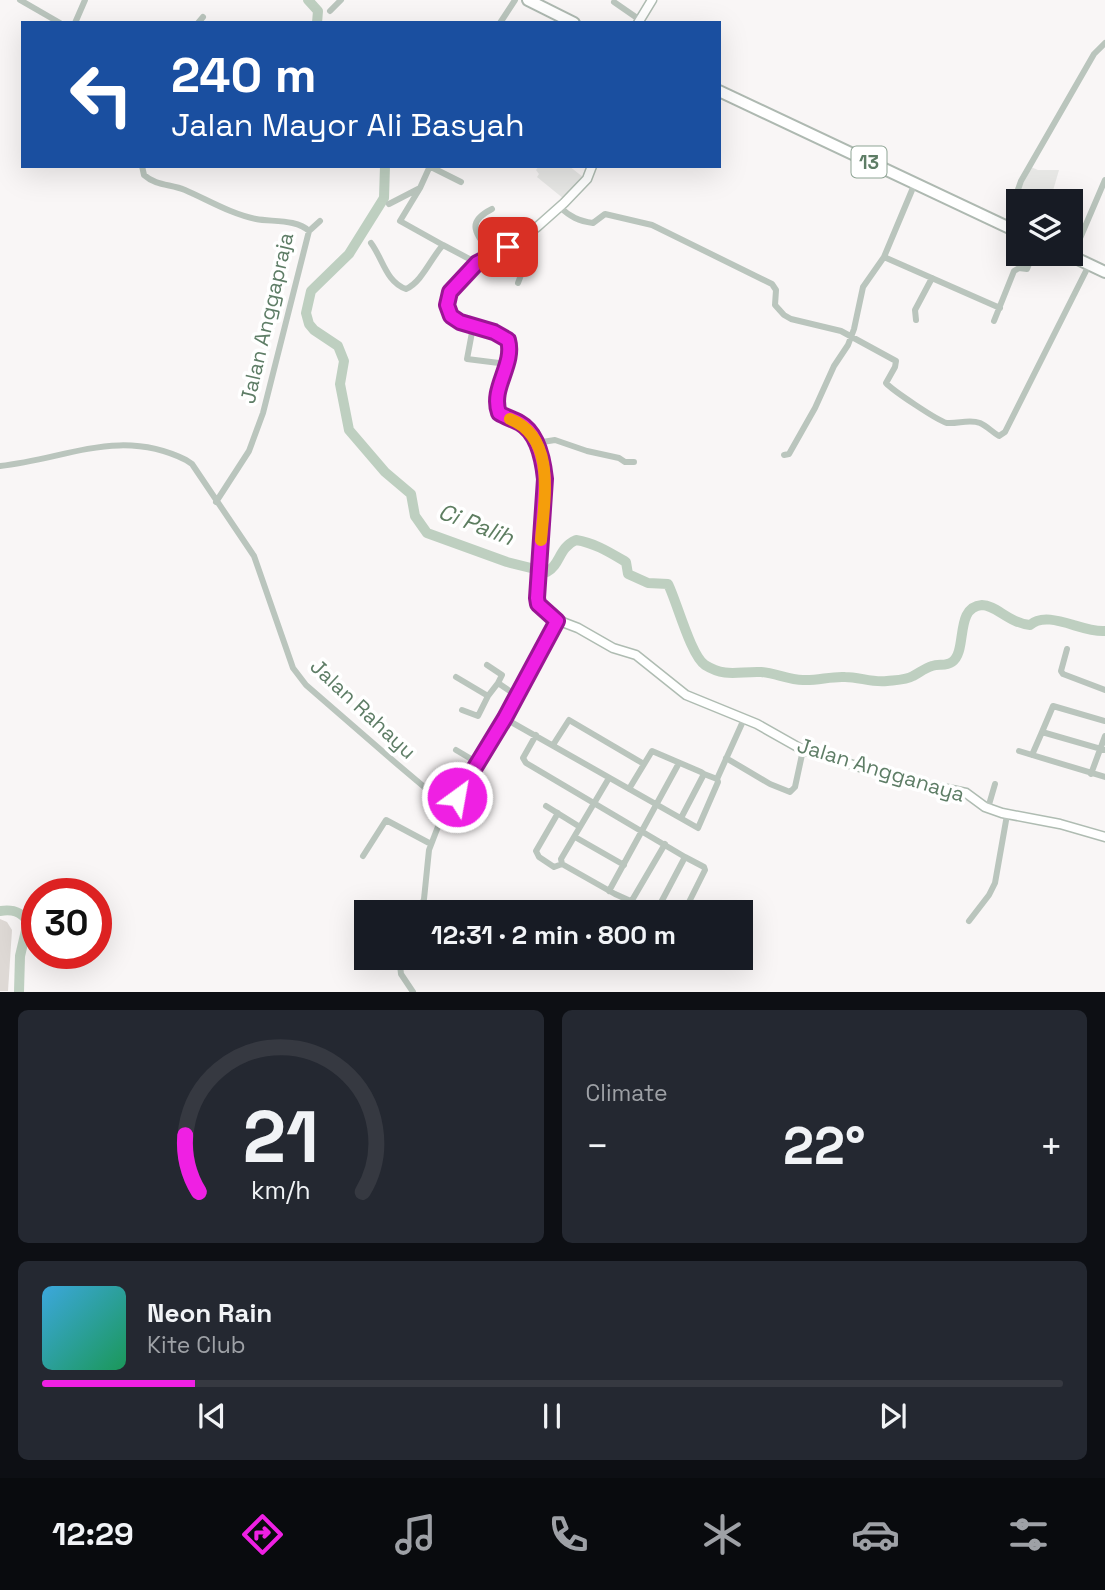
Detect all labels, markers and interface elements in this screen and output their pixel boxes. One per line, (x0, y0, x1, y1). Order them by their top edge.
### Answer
text: 240 m (171, 44, 317, 106)
icon: left (56, 49, 147, 140)
text: Jalan Mayor Ali Basyah (171, 105, 525, 145)
road number: 13 (852, 146, 886, 178)
map controls (1006, 189, 1083, 266)
button: layers (1006, 189, 1083, 266)
pin (478, 217, 538, 277)
icon: arrive (489, 228, 527, 266)
street label: Jalan Anggapraja (234, 230, 299, 406)
water label: Ci Palih (434, 496, 519, 552)
street label: Jalan Rahayu (305, 653, 422, 765)
street label: Jalan Angganaya (794, 731, 968, 808)
position arrow (420, 760, 494, 834)
speed limit sign: 30 (21, 878, 112, 969)
text: 12:31 · 2 min · 800 m (431, 918, 676, 952)
text: Climate (586, 1078, 668, 1108)
text: 21 (243, 1091, 319, 1184)
text: 22° (783, 1113, 865, 1179)
text: − (586, 1122, 609, 1170)
text: + (1039, 1122, 1063, 1170)
text: km/h (251, 1174, 311, 1206)
text: Neon Rain (147, 1296, 272, 1330)
text: Kite Club (147, 1330, 246, 1360)
icon: previous (193, 1397, 231, 1435)
icon: pause (533, 1397, 571, 1435)
icon: next (874, 1397, 912, 1435)
icon: directions (238, 1510, 287, 1559)
icon: music (391, 1510, 440, 1559)
icon: phone (544, 1510, 593, 1559)
icon: climate (698, 1510, 747, 1559)
icon: car (851, 1510, 900, 1559)
icon: filters (1004, 1510, 1053, 1559)
text: 12:29 (52, 1514, 134, 1554)

